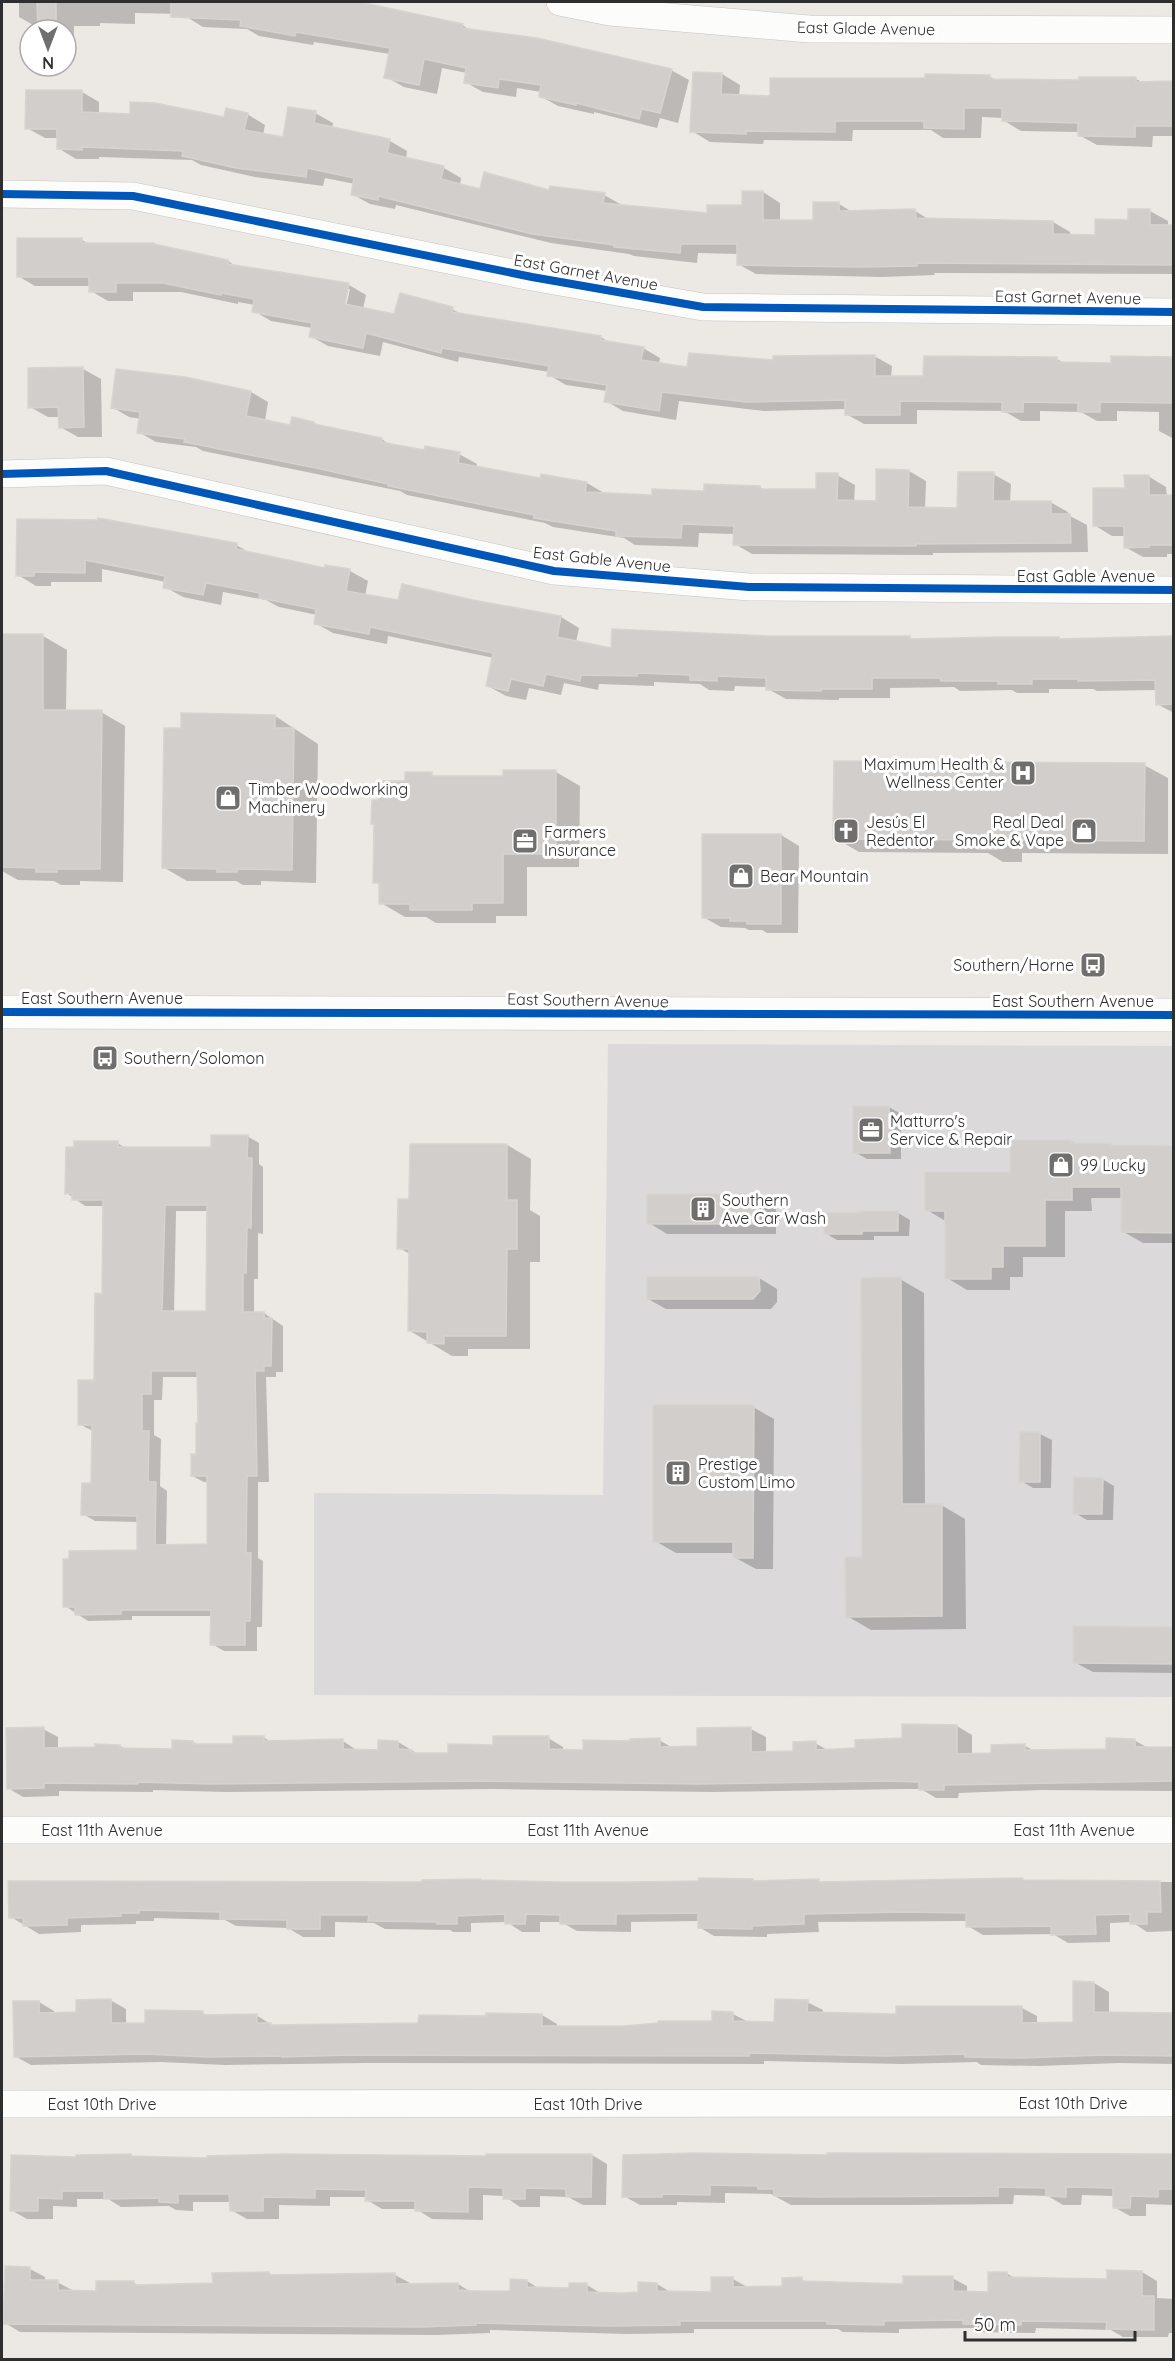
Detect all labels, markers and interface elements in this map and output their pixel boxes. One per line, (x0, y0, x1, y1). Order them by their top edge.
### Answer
street label: East Glade Avenue (797, 17, 935, 39)
north arrow (18, 18, 78, 78)
text: N (42, 53, 54, 73)
street label: East Garnet Avenue (512, 249, 660, 295)
street label: East Garnet Avenue (995, 286, 1141, 308)
street label: East Gable Avenue (532, 542, 672, 576)
street label: East Gable Avenue (1017, 566, 1155, 586)
place label: Maximum Health & Wellness Center (864, 754, 1004, 792)
hospital icon: Maximum Health & Wellness Center (1008, 758, 1038, 788)
place label: Timber Woodworking Machinery (248, 779, 408, 817)
shop icon: Timber Woodworking Machinery (213, 783, 243, 813)
place label: Jesús El Redentor (866, 812, 935, 850)
place label: Real Deal Smoke & Vape (955, 812, 1064, 850)
church icon: Jesús El Redentor (831, 816, 861, 846)
shop icon: Real Deal Smoke & Vape (1069, 816, 1099, 846)
place label: Farmers Insurance (544, 822, 616, 860)
office icon: Farmers Insurance (510, 826, 540, 856)
shop icon: Bear Mountain (726, 861, 756, 891)
place label: Bear Mountain (760, 866, 869, 886)
bus stop icon: Southern/Horne (1078, 950, 1108, 980)
place label: Southern/Horne (953, 955, 1074, 975)
street label: East Southern Avenue (21, 988, 183, 1008)
street label: East Southern Avenue (507, 989, 669, 1011)
street label: East Southern Avenue (992, 991, 1154, 1011)
bus stop icon: Southern/Solomon (90, 1043, 120, 1073)
place label: Southern/Solomon (124, 1048, 264, 1068)
place label: Matturro's Service & Repair (890, 1111, 1012, 1149)
office icon: Matturro's Service & Repair (856, 1115, 886, 1145)
shop icon: 99 Lucky (1046, 1150, 1076, 1180)
place label: 99 Lucky (1080, 1155, 1146, 1175)
place label: Southern Ave Car Wash (722, 1190, 826, 1228)
building icon: Southern Ave Car Wash (688, 1194, 718, 1224)
place label: Prestige Custom Limo (698, 1454, 795, 1492)
building icon: Prestige Custom Limo (663, 1458, 693, 1488)
street label: East 11th Avenue (41, 1820, 163, 1840)
street label: East 11th Avenue (527, 1820, 649, 1840)
street label: East 11th Avenue (1013, 1820, 1135, 1840)
street label: East 10th Drive (1019, 2093, 1127, 2113)
street label: East 10th Drive (48, 2094, 156, 2114)
street label: East 10th Drive (534, 2094, 642, 2114)
scale bar (965, 2304, 1134, 2342)
text: 50 m (974, 2313, 1016, 2336)

